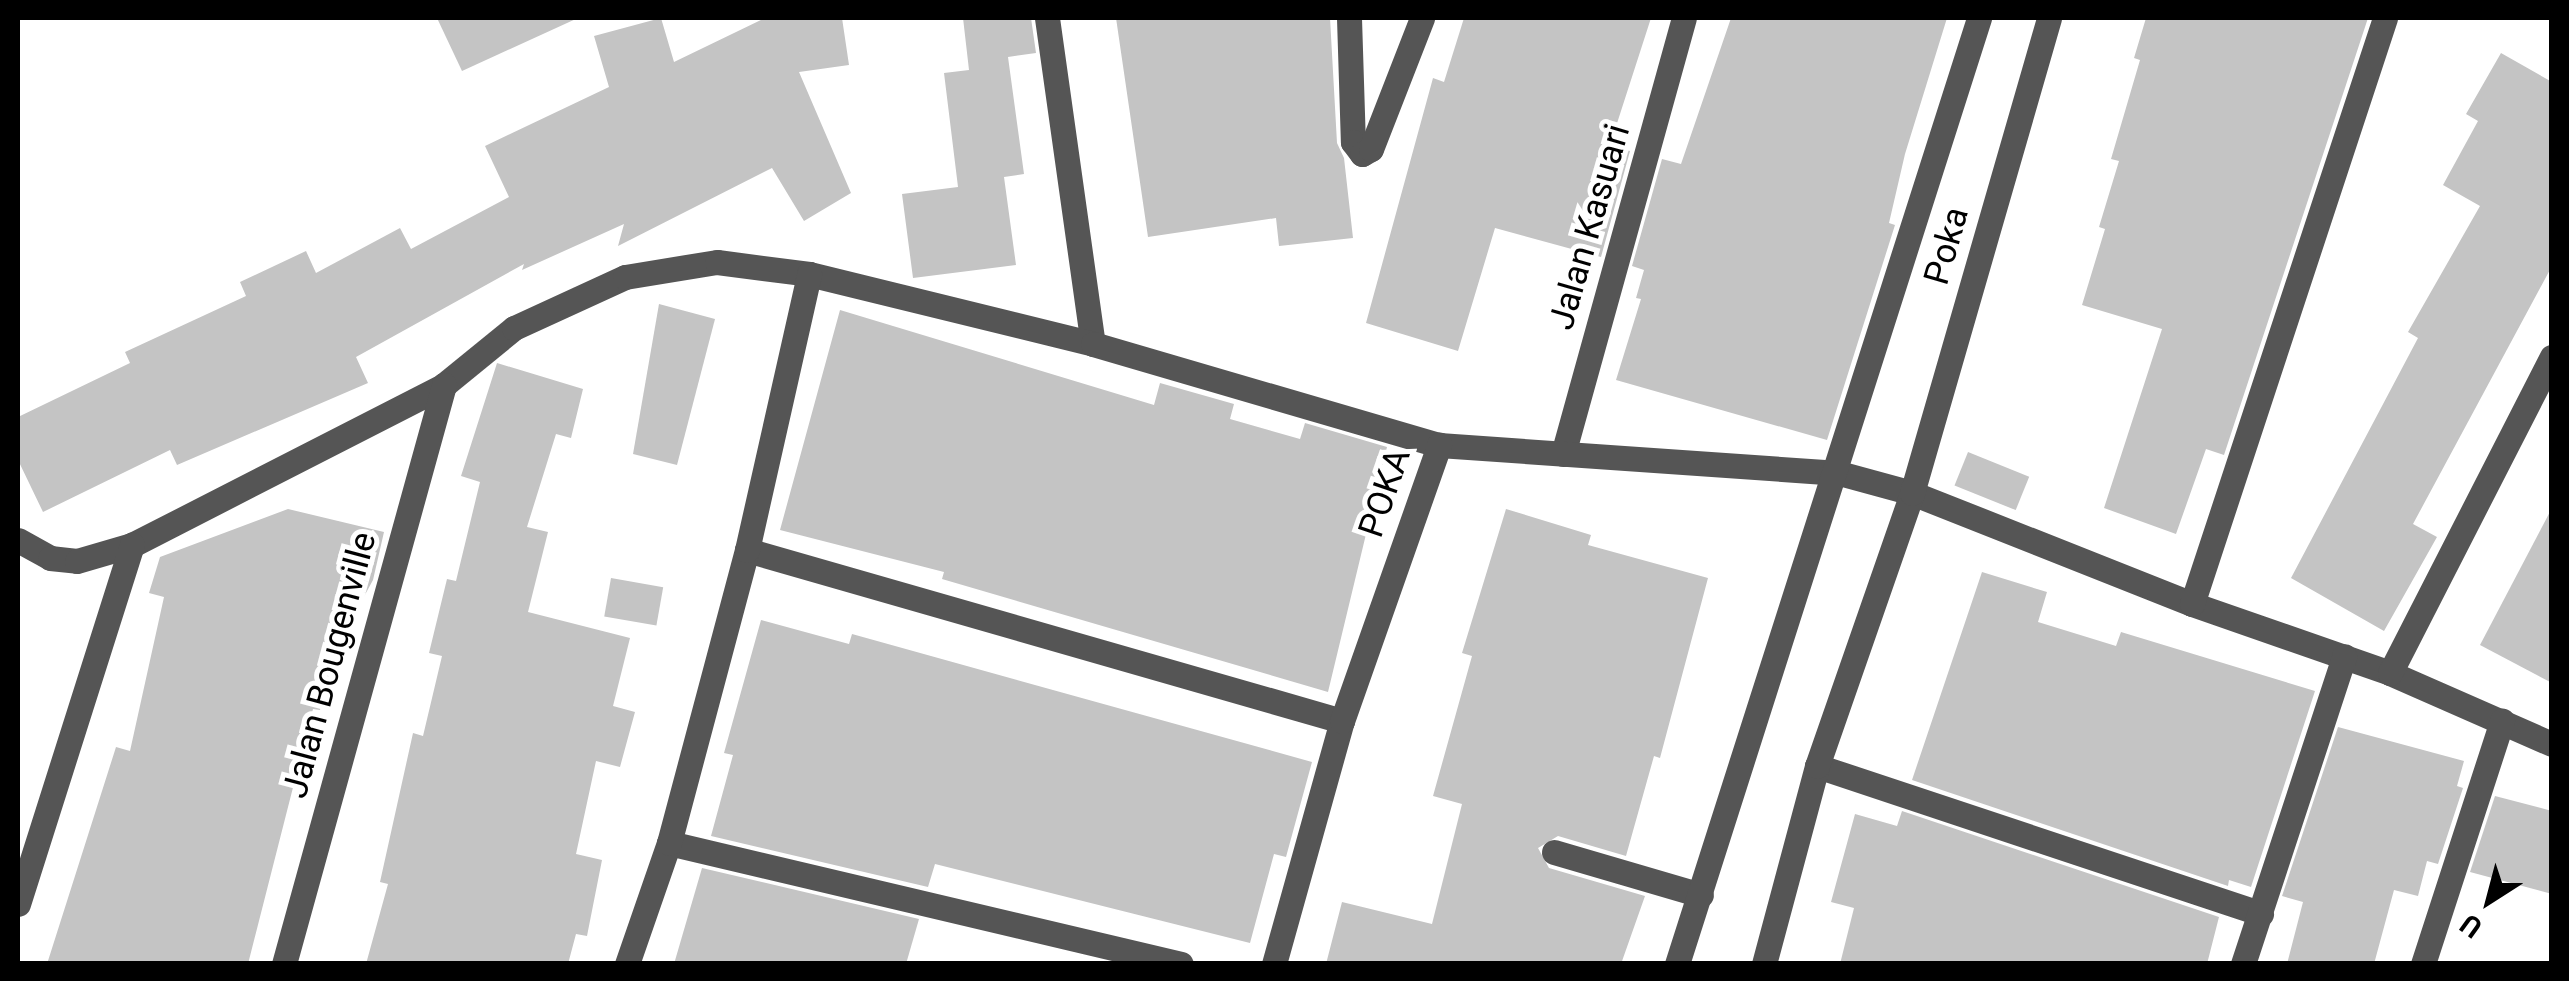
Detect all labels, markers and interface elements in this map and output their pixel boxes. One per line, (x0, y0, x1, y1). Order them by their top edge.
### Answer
street label: Jalan Kasuari (1541, 119, 1639, 335)
street label: Poka (1916, 202, 1978, 290)
street label: POKA (1350, 443, 1420, 543)
street label: Jalan Bougenville (274, 527, 386, 803)
north arrow (2439, 851, 2539, 951)
text: U (2454, 907, 2488, 944)

